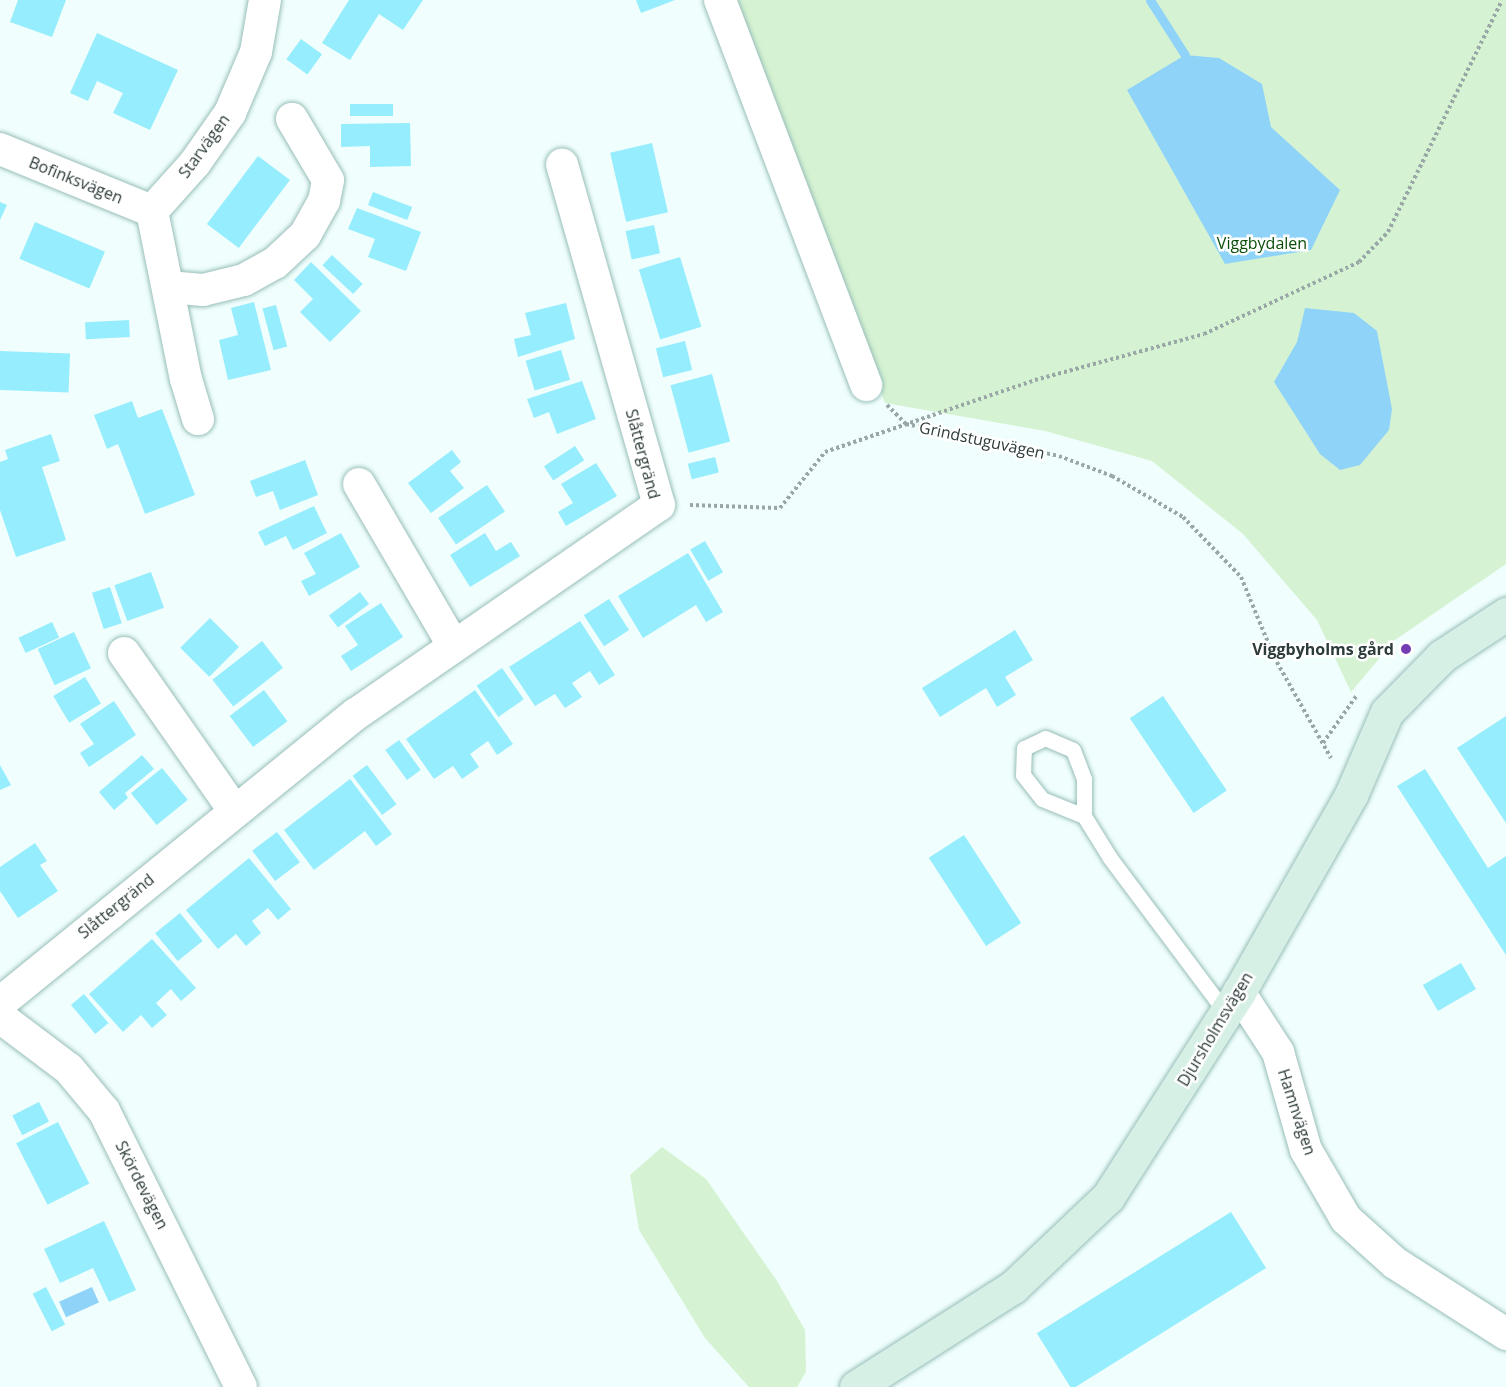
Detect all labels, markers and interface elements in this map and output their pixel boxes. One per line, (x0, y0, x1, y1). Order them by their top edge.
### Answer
street label: Starvägen (174, 110, 234, 182)
street label: Bofinksvägen (26, 152, 126, 208)
park label: Viggbydalen (1217, 233, 1307, 253)
street label: Slåttergränd (622, 407, 664, 501)
street label: Grindstuguvägen (917, 417, 1047, 463)
place label: Viggbyholms gård (1252, 639, 1394, 659)
marker: Viggbyholms gård (1399, 642, 1413, 656)
street label: Slåttergränd (74, 869, 158, 943)
street label: Djursholmsvägen (1173, 968, 1257, 1090)
street label: Hamnvägen (1274, 1066, 1320, 1158)
street label: Skördevägen (112, 1138, 172, 1232)

